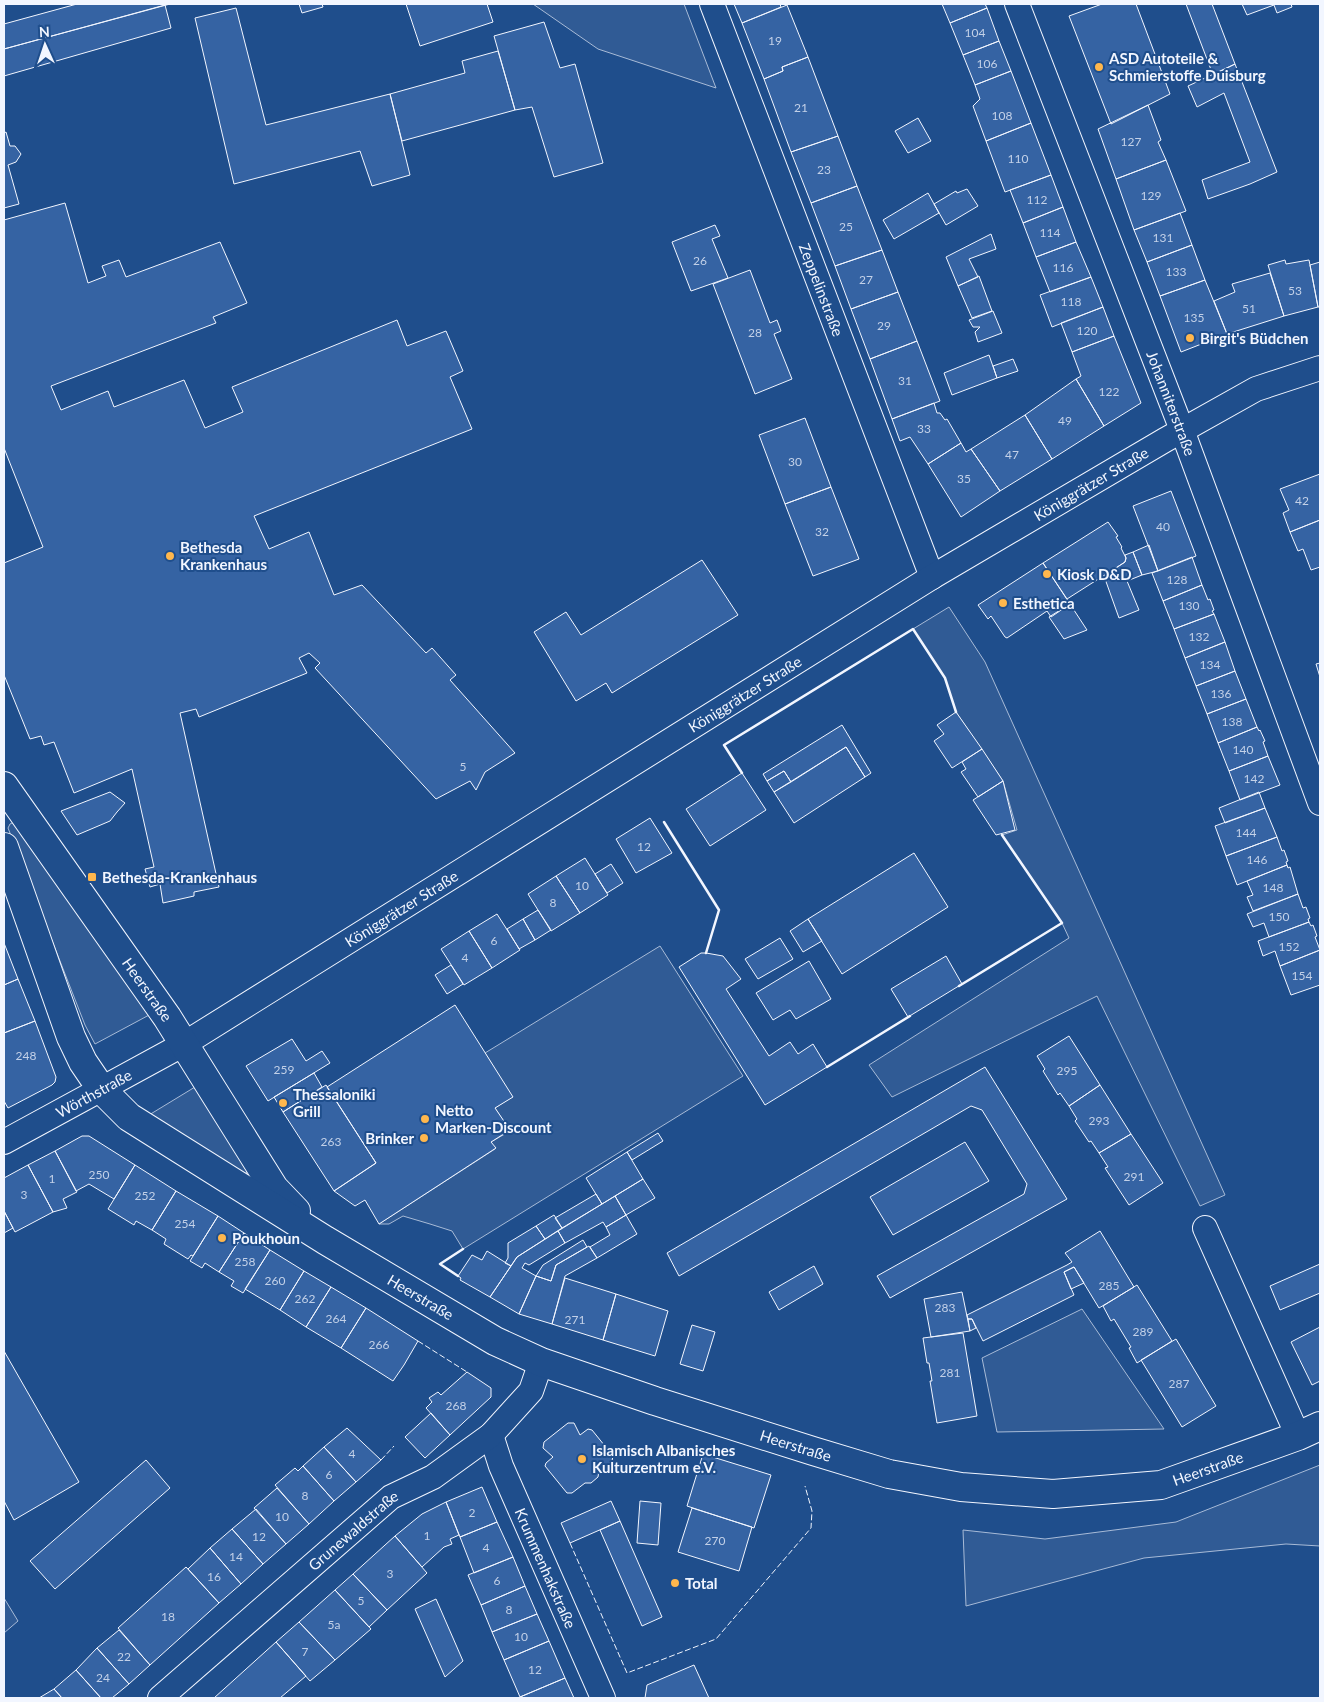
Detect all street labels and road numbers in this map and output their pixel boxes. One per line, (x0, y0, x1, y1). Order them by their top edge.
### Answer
street label: Zeppelinstraße (796, 241, 848, 339)
street label: Johanniterstraße (1143, 348, 1200, 458)
street label: Königgrätzer Straße (1030, 443, 1151, 524)
street label: Königgrätzer Straße (685, 652, 805, 736)
street label: Königgrätzer Straße (341, 866, 461, 950)
street label: Heerstraße (119, 954, 176, 1025)
street label: Wörthstraße (52, 1065, 135, 1121)
street label: Heerstraße (384, 1270, 457, 1324)
street label: Heerstraße (758, 1426, 834, 1465)
street label: Heerstraße (1170, 1447, 1246, 1489)
street label: Grunewaldstraße (304, 1486, 401, 1574)
street label: Krummenhakstraße (512, 1505, 580, 1631)

